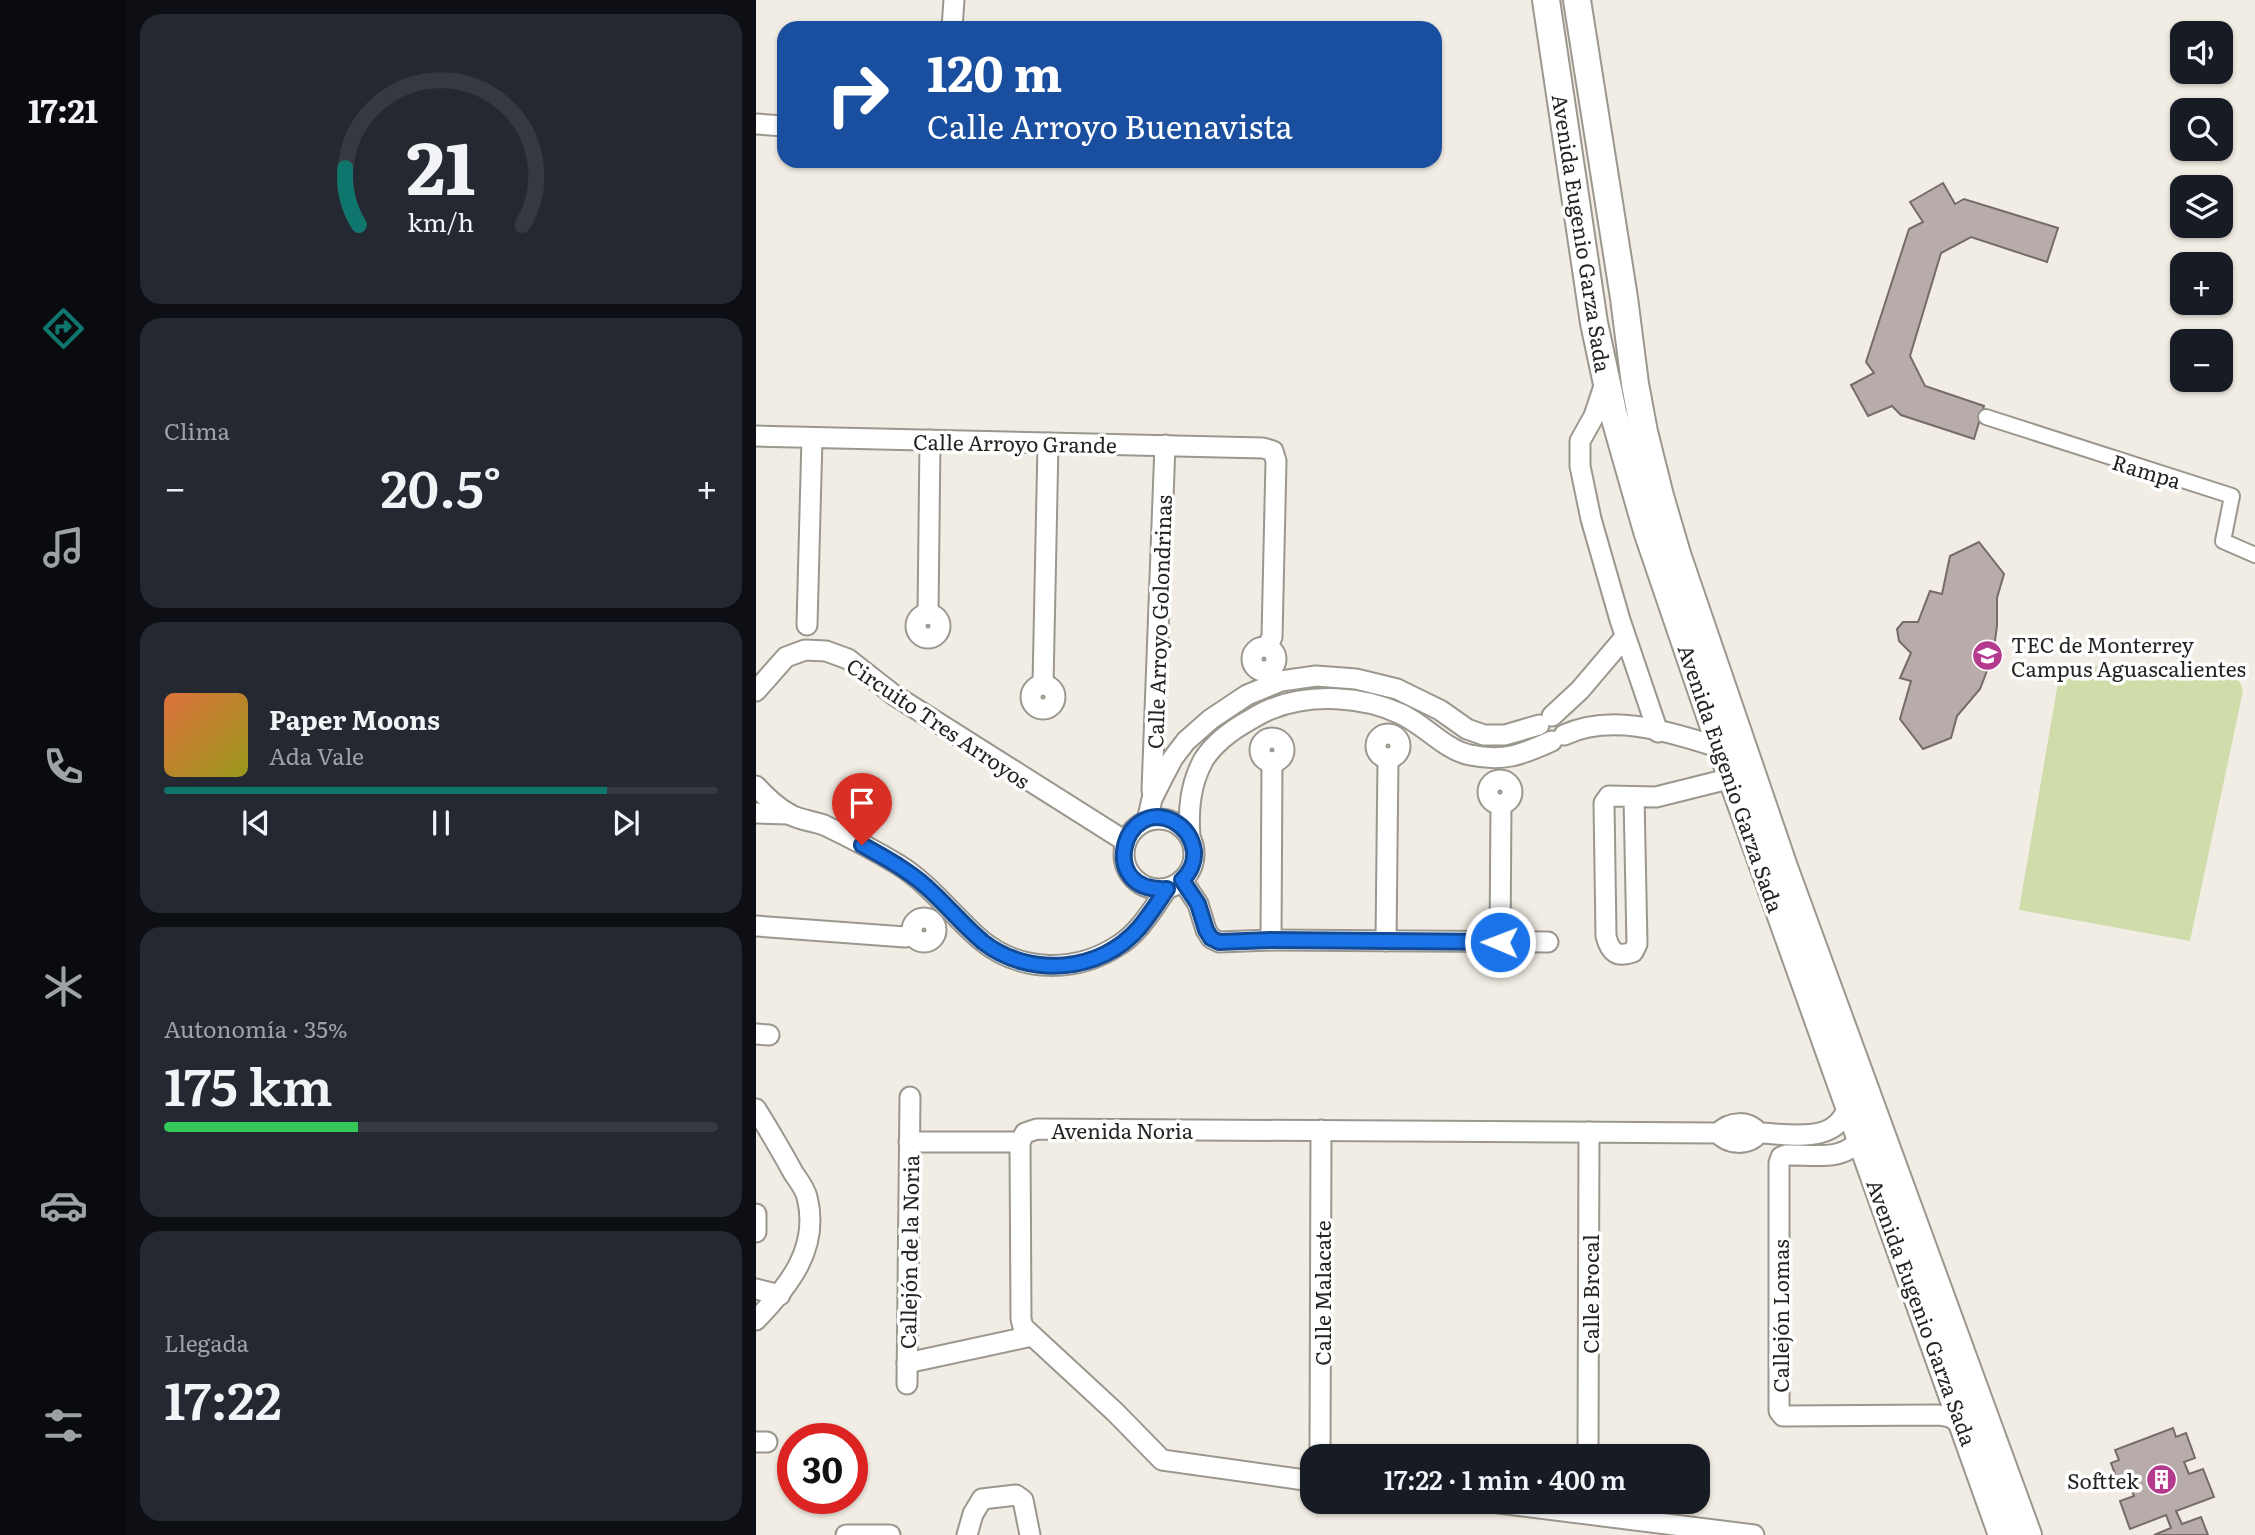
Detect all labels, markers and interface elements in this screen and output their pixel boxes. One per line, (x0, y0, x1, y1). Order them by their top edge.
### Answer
map controls (2170, 21, 2233, 392)
button: sound (2170, 21, 2233, 84)
text: 120 m (927, 34, 1062, 107)
icon: right (812, 49, 903, 140)
text: 17:21 (28, 85, 98, 133)
street label: Avenida Eugenio Garza Sada (1546, 92, 1620, 375)
button: search (2170, 98, 2233, 161)
text: Calle Arroyo Buenavista (927, 101, 1293, 149)
text: 21 (406, 109, 476, 217)
button: layers (2170, 175, 2233, 238)
text: km/h (408, 203, 474, 240)
button: + (2170, 252, 2233, 315)
icon: directions (39, 304, 88, 353)
button: − (2170, 329, 2233, 392)
text: Clima (164, 413, 230, 447)
street label: Calle Arroyo Grande (913, 425, 1117, 459)
street label: Rampa (2109, 445, 2186, 495)
text: 20.5° (380, 447, 502, 524)
text: − (164, 457, 186, 514)
text: + (696, 457, 718, 514)
street label: Calle Arroyo Golondrinas (1138, 494, 1178, 750)
icon: music (39, 523, 88, 572)
place label: TEC de Monterrey Campus Aguascalientes (2011, 628, 2246, 683)
school or university icon: TEC de Monterrey Campus Aguascalientes (1971, 638, 2005, 672)
street label: Avenida Eugenio Garza Sada (1672, 640, 1793, 917)
street label: Circuito Tres Arroyos (841, 649, 1037, 795)
text: Paper Moons (269, 699, 440, 738)
text: Ada Vale (269, 738, 364, 772)
icon: phone (39, 742, 88, 791)
pin (832, 773, 892, 845)
icon: arrive (843, 784, 881, 822)
icon: previous (237, 804, 275, 842)
icon: pause (422, 804, 460, 842)
icon: next (607, 804, 645, 842)
position arrow (1463, 905, 1537, 979)
icon: climate (39, 962, 88, 1011)
text: Autonomía · 35% (164, 1011, 348, 1045)
text: 175 km (164, 1045, 333, 1122)
street label: Avenida Noria (1051, 1114, 1194, 1145)
street label: Callejón de la Noria (891, 1154, 925, 1349)
street label: Avenida Eugenio Garza Sada (1860, 1174, 1986, 1450)
icon: car (39, 1181, 88, 1230)
street label: Calle Malacate (1306, 1220, 1337, 1366)
street label: Calle Brocal (1574, 1234, 1605, 1354)
street label: Callejón Lomas (1764, 1239, 1795, 1393)
text: Llegada (164, 1325, 249, 1359)
text: 17:22 (164, 1359, 282, 1436)
icon: filters (39, 1401, 88, 1450)
speed limit sign: 30 (777, 1423, 868, 1514)
text: 17:22 · 1 min · 400 m (1384, 1459, 1626, 1498)
building icon: Softtek (2145, 1462, 2179, 1496)
place label: Softtek (2067, 1464, 2139, 1495)

